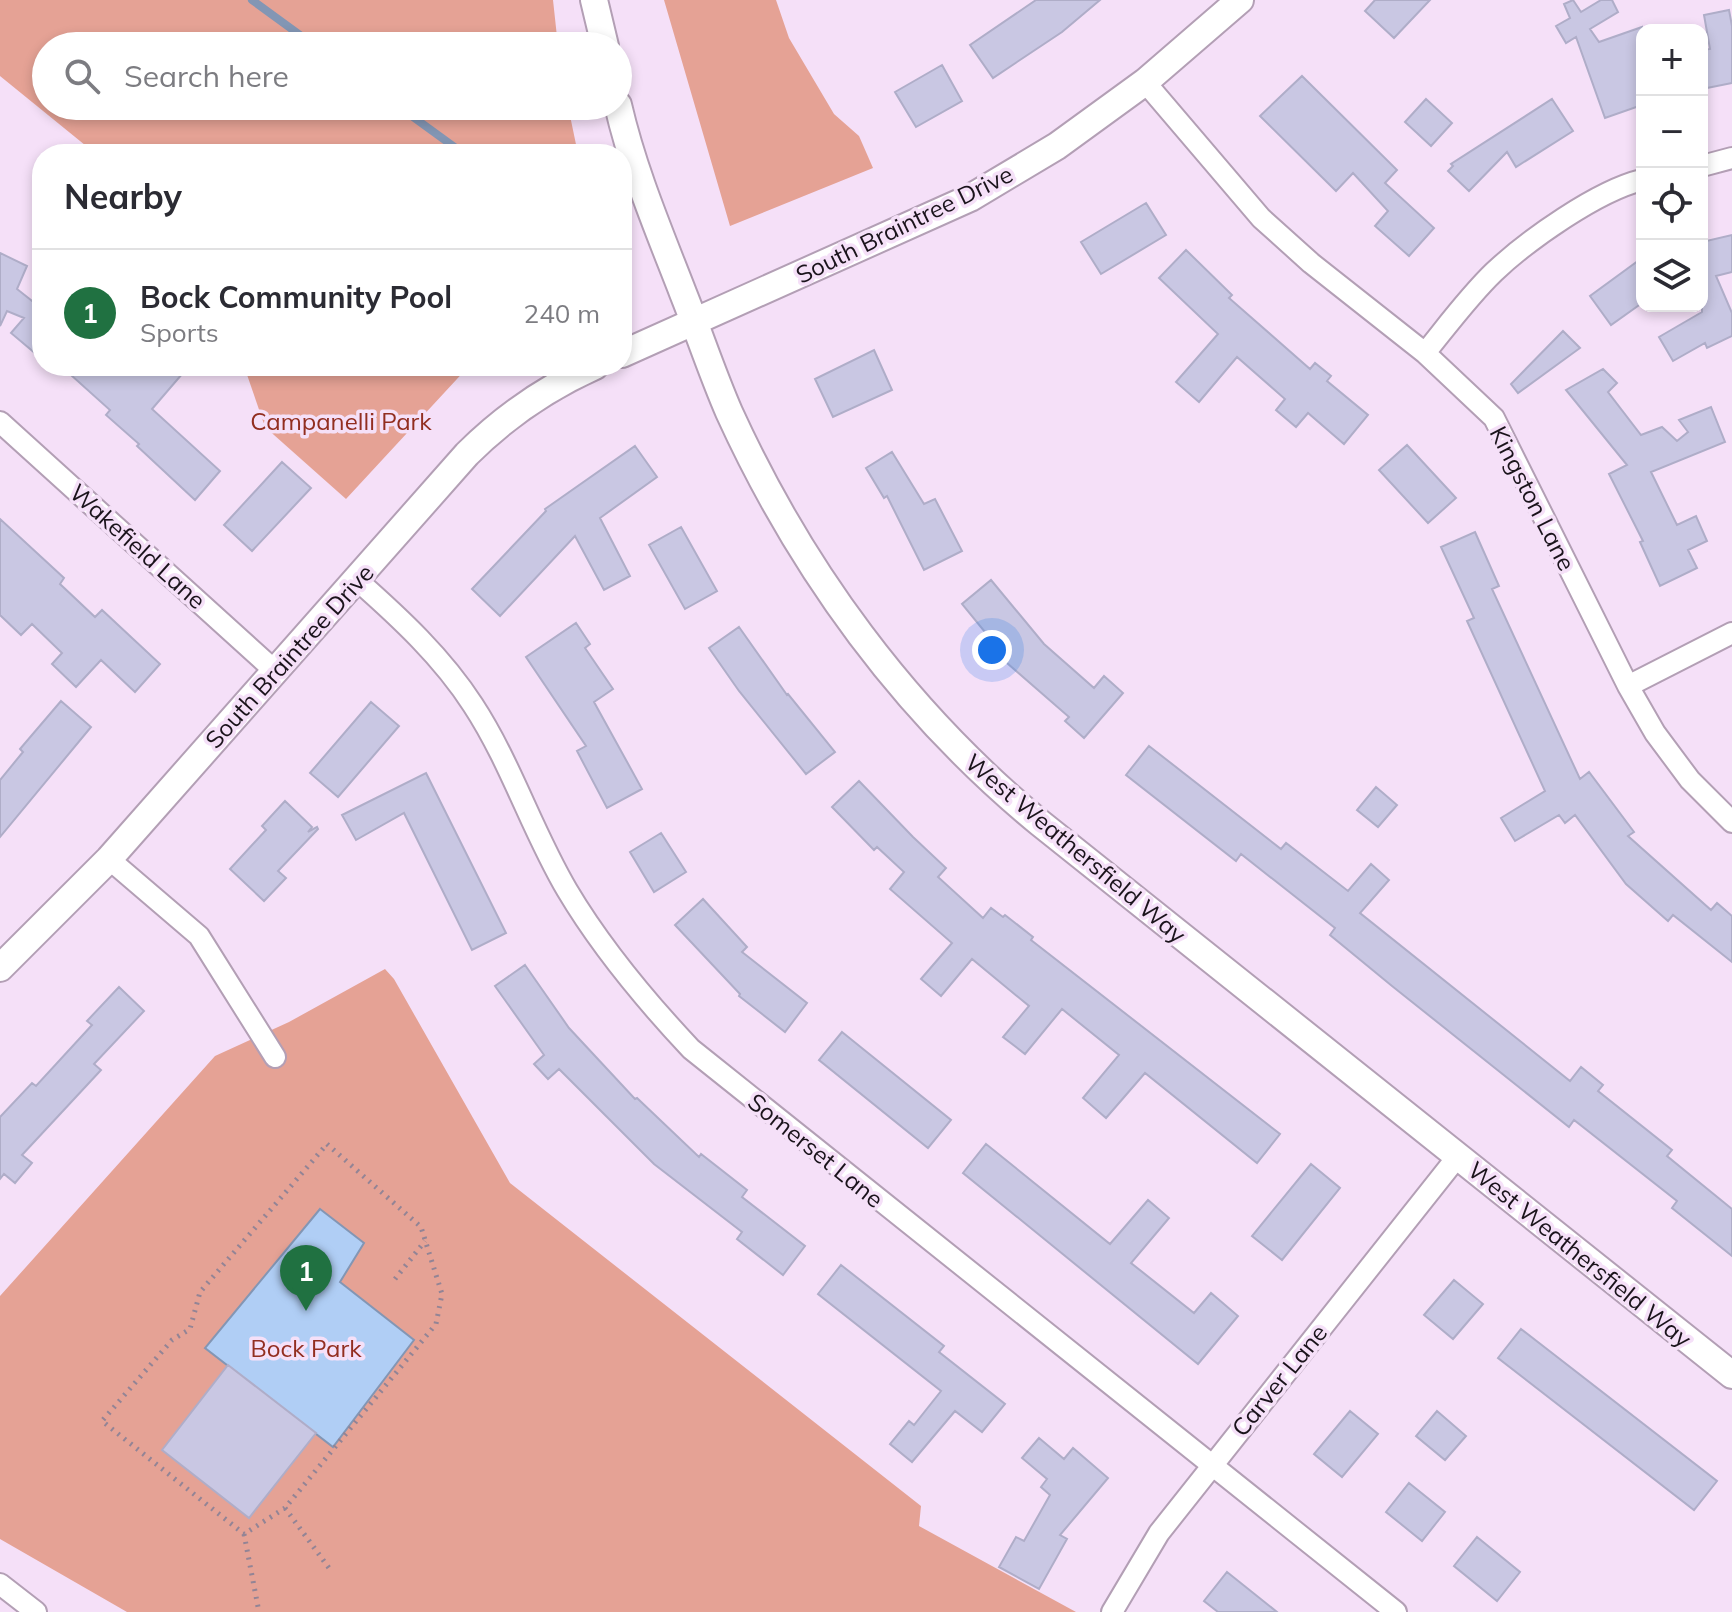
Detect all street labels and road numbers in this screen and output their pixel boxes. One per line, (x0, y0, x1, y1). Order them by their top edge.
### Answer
street label: South Braintree Drive (791, 158, 1017, 290)
street label: Kingston Lane (1484, 421, 1582, 575)
street label: Wakefield Lane (64, 477, 212, 615)
street label: South Braintree Drive (198, 558, 380, 754)
street label: West Weathersfield Way (959, 747, 1193, 949)
street label: Somerset Lane (742, 1086, 890, 1214)
street label: West Weathersfield Way (1462, 1155, 1698, 1354)
street label: Carver Lane (1225, 1318, 1333, 1442)

